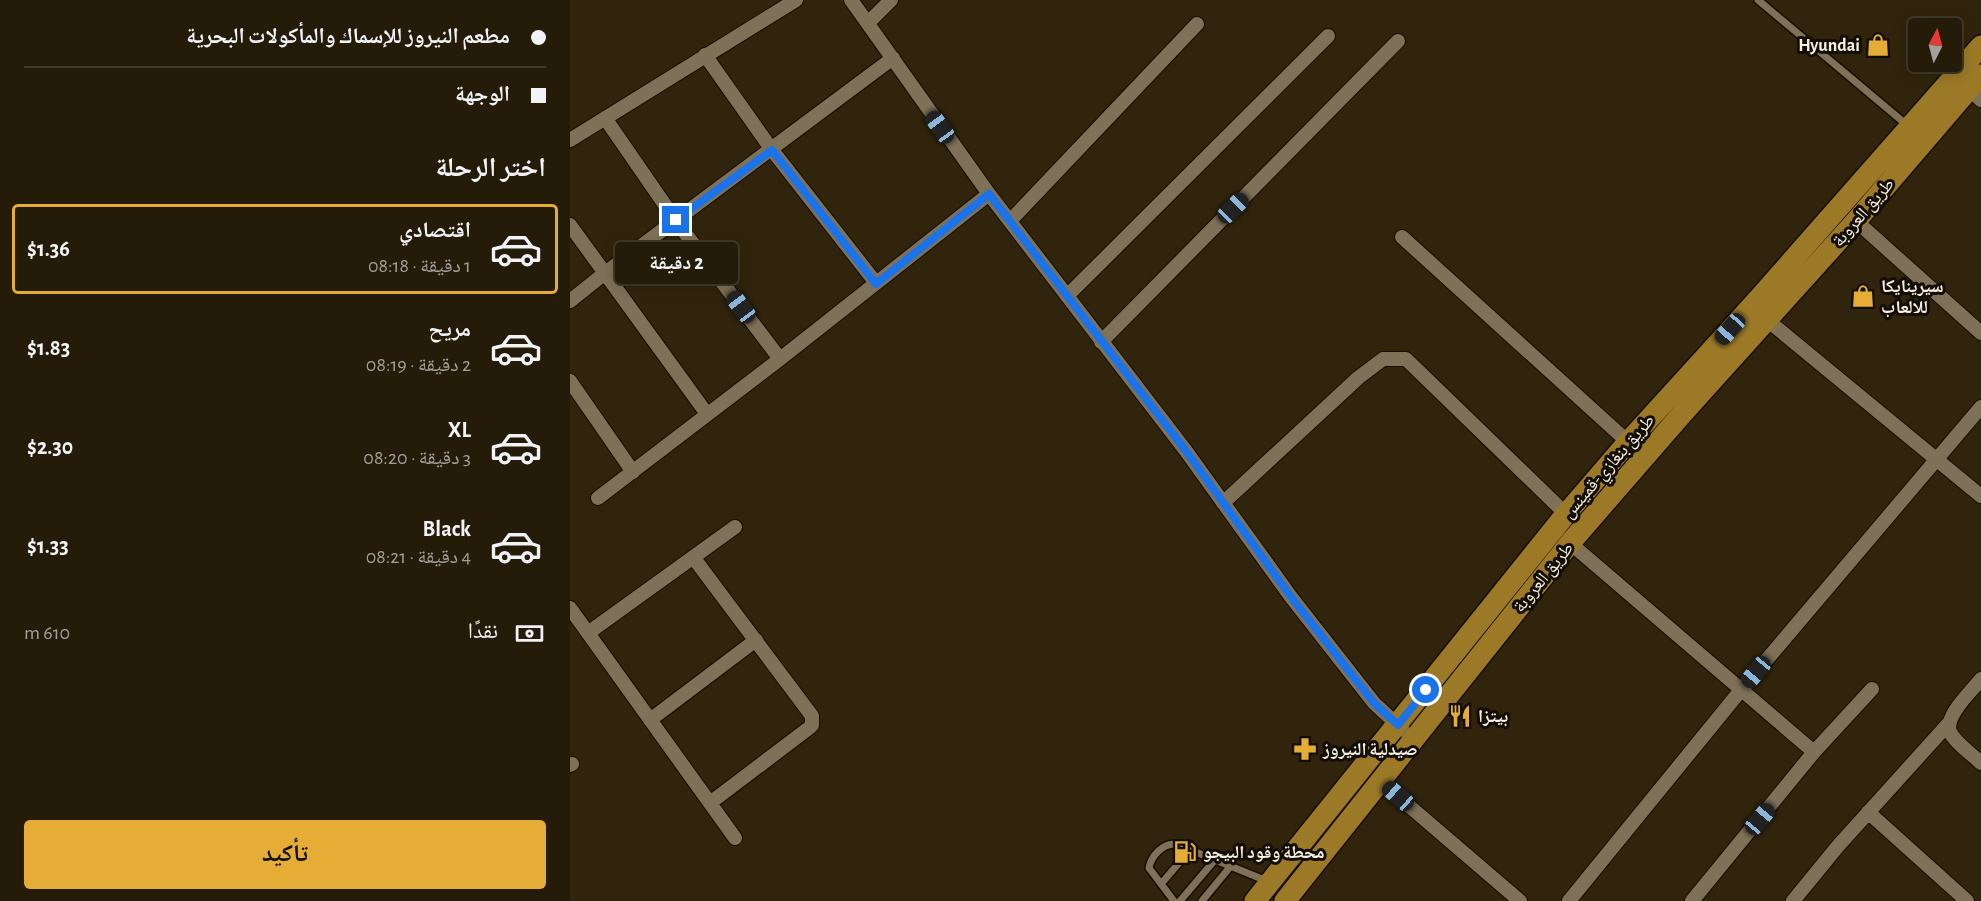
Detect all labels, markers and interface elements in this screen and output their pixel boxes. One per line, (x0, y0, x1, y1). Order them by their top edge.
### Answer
north arrow (1908, 18, 1962, 72)
map controls (1908, 18, 1962, 72)
text: مطعم النيروز للإسماك والمأكولات البحرية (186, 25, 510, 47)
shop icon: Hyundai (1865, 32, 1891, 58)
place label: Hyundai (1798, 37, 1860, 55)
text: الوجهة (455, 83, 510, 105)
car (922, 107, 958, 147)
text: اختر الرحلة (435, 154, 546, 181)
street label: طريق العروبة (1829, 175, 1899, 251)
car (1214, 189, 1252, 227)
route end (662, 206, 689, 233)
text: اقتصادي (399, 219, 471, 241)
icon: car (489, 222, 543, 276)
text: $1.36 (27, 238, 70, 260)
callout: 2 دقيقة (615, 241, 738, 283)
text: 2 دقيقة (649, 253, 704, 273)
text: 1 دقيقة · 08:18 (368, 256, 471, 276)
place label: سيرينايكا للالعاب (1881, 278, 1944, 318)
shop icon: سيرينايكا للالعاب (1850, 283, 1876, 309)
car (723, 287, 759, 327)
car (1711, 310, 1749, 348)
text: مريح (428, 318, 471, 340)
icon: car (489, 321, 543, 375)
text: $1.83 (27, 337, 70, 359)
text: 2 دقيقة · 08:19 (366, 355, 471, 375)
street label: طريق بنغازي-قمينس (1559, 411, 1662, 525)
text: XL (448, 419, 471, 441)
icon: car (489, 420, 543, 474)
text: $2.30 (27, 436, 73, 458)
text: 3 دقيقة · 08:20 (363, 448, 471, 468)
text: Black (423, 518, 471, 540)
icon: car (489, 519, 543, 573)
text: $1.33 (27, 535, 69, 557)
street label: طريق العروبة (1510, 539, 1578, 617)
text: 4 دقيقة · 08:21 (366, 547, 471, 567)
icon: cash (513, 617, 546, 650)
text: نقدًا (468, 620, 498, 642)
text: 610 m (24, 623, 70, 643)
car (1738, 652, 1774, 692)
route start (1412, 676, 1439, 703)
restaurant icon: بيتزا (1447, 703, 1473, 729)
place label: بيتزا (1478, 708, 1508, 727)
pharmacy icon: صيدلية النيروز (1292, 736, 1318, 762)
place label: صيدلية النيروز (1322, 741, 1418, 759)
car (1379, 777, 1417, 815)
car (1742, 799, 1778, 839)
button: تأكيد (24, 820, 546, 889)
fuel station icon: محطة وقود البيجو (1172, 839, 1198, 865)
place label: محطة وقود البيجو (1203, 844, 1324, 863)

